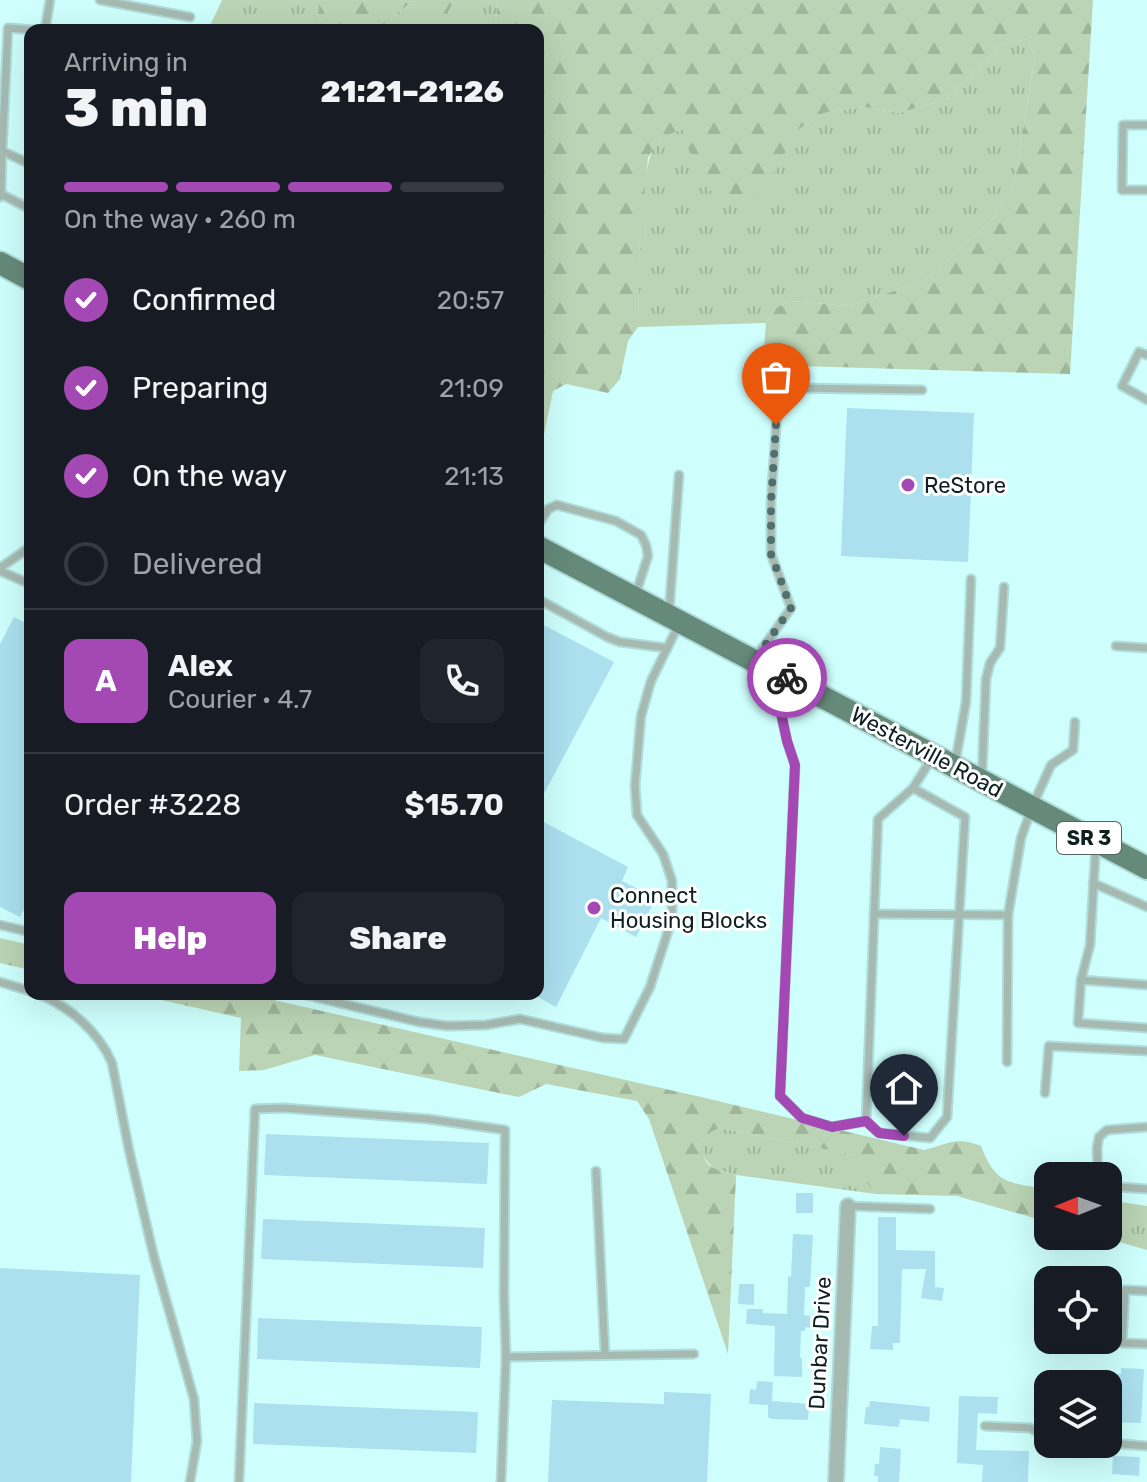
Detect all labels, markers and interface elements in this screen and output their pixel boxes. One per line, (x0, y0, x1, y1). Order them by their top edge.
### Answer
text: Arriving in (64, 47, 188, 78)
text: 21:21–21:26 (320, 74, 504, 110)
text: 3 min (64, 77, 208, 139)
text: On the way · 260 m (64, 204, 296, 235)
icon: check (64, 278, 108, 322)
text: Confirmed (132, 282, 276, 318)
text: 20:57 (437, 285, 504, 316)
pin (742, 343, 810, 425)
icon: bag (754, 355, 798, 399)
icon: check (64, 366, 108, 410)
text: Preparing (132, 370, 268, 406)
text: 21:09 (439, 373, 504, 404)
icon: check (64, 454, 108, 498)
text: On the way (132, 458, 287, 494)
text: 21:13 (444, 461, 504, 492)
place label: ReStore (924, 472, 1006, 499)
marker: ReStore (899, 476, 917, 494)
text: Delivered (132, 546, 263, 582)
courier (747, 638, 827, 718)
button: phone (420, 639, 504, 723)
text: Alex (168, 648, 233, 684)
icon: bike (765, 656, 809, 700)
text: A (95, 663, 117, 699)
text: Courier · 4.7 (168, 684, 312, 715)
street label: Westerville Road (846, 701, 1008, 803)
text: Order #3228 (64, 787, 241, 823)
text: $15.70 (405, 787, 504, 823)
road number: SR 3 (1057, 822, 1121, 854)
place label: Connect Housing Blocks (610, 882, 767, 934)
button: Help (64, 892, 276, 984)
button: Share (292, 892, 504, 984)
marker: Connect Housing Blocks (585, 899, 603, 917)
pin (870, 1054, 938, 1136)
icon: home (882, 1066, 926, 1110)
north arrow (1034, 1162, 1122, 1250)
map controls (1034, 1162, 1122, 1458)
button: locate (1034, 1266, 1122, 1354)
street label: Dunbar Drive (803, 1276, 837, 1410)
button: layers (1034, 1370, 1122, 1458)

